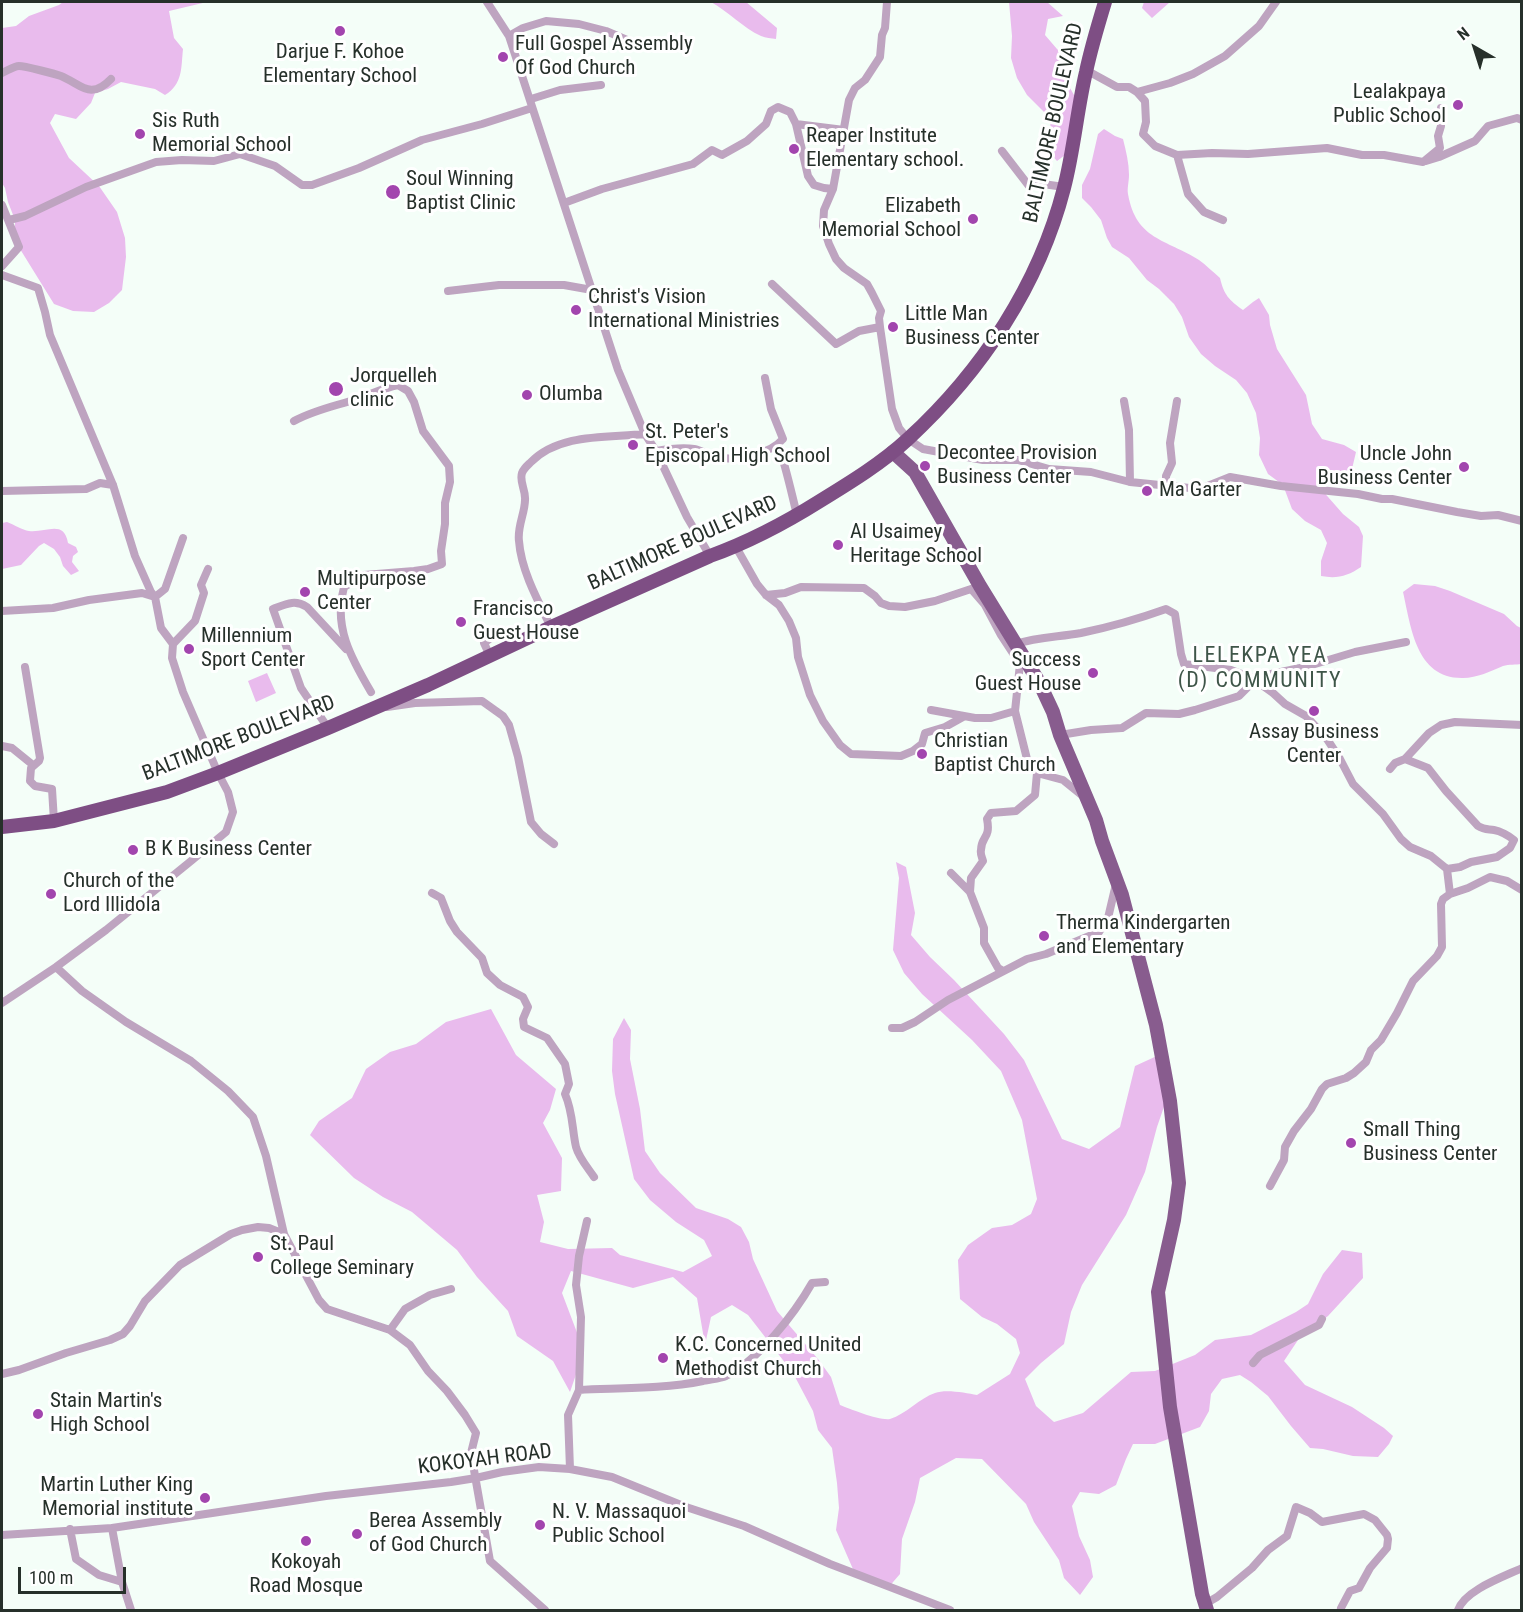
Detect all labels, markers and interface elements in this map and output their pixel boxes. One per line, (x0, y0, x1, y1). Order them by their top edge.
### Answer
north arrow (1445, 18, 1505, 78)
street label: BALTIMORE BOULEVARD (1019, 21, 1089, 225)
text: N (1454, 23, 1473, 44)
marker: Darjue F. Kohoe Elementary School (333, 24, 347, 38)
place label: Full Gospel Assembly Of God Church (515, 32, 693, 82)
place label: Darjue F. Kohoe Elementary School (263, 40, 417, 90)
marker: Full Gospel Assembly Of God Church (496, 50, 510, 64)
place label: Lealakpaya Public School (1333, 80, 1446, 130)
marker: Lealakpaya Public School (1451, 98, 1465, 112)
place label: Sis Ruth Memorial School (152, 109, 292, 159)
place label: Reaper Institute Elementary school. (806, 124, 964, 174)
marker: Sis Ruth Memorial School (133, 127, 147, 141)
marker: Reaper Institute Elementary school. (787, 142, 801, 156)
place label: Soul Winning Baptist Clinic (406, 167, 516, 217)
marker: Soul Winning Baptist Clinic (384, 183, 402, 201)
place label: Elizabeth Memorial School (821, 194, 961, 244)
marker: Elizabeth Memorial School (966, 212, 980, 226)
place label: Christ's Vision International Ministries (588, 285, 780, 335)
place label: Little Man Business Center (905, 302, 1039, 352)
marker: Christ's Vision International Ministries (569, 303, 583, 317)
marker: Little Man Business Center (886, 320, 900, 334)
place label: Jorquelleh clinic (350, 364, 437, 414)
marker: Jorquelleh clinic (327, 380, 345, 398)
place label: Olumba (539, 382, 603, 408)
marker: Olumba (520, 388, 534, 402)
place label: St. Peter's Episcopal High School (645, 420, 830, 470)
marker: St. Peter's Episcopal High School (626, 438, 640, 452)
place label: Decontee Provision Business Center (937, 441, 1097, 491)
place label: Uncle John Business Center (1318, 442, 1452, 492)
marker: Decontee Provision Business Center (918, 459, 932, 473)
marker: Uncle John Business Center (1457, 460, 1471, 474)
place label: Ma Garter (1159, 478, 1242, 504)
marker: Ma Garter (1140, 484, 1154, 498)
street label: BALTIMORE BOULEVARD (585, 491, 781, 597)
place label: Al Usaimey Heritage School (850, 520, 982, 570)
marker: Al Usaimey Heritage School (831, 538, 845, 552)
place label: Multipurpose Center (317, 567, 426, 617)
marker: Multipurpose Center (298, 585, 312, 599)
place label: Francisco Guest House (473, 597, 579, 647)
marker: Francisco Guest House (454, 615, 468, 629)
place label: Millennium Sport Center (201, 624, 305, 674)
marker: Millennium Sport Center (182, 642, 196, 656)
district label: LELEKPA YEA (D) COMMUNITY (1178, 643, 1342, 694)
place label: Success Guest House (975, 648, 1081, 698)
marker: Success Guest House (1086, 666, 1100, 680)
street label: BALTIMORE BOULEVARD (139, 691, 339, 787)
marker: Assay Business Center (1307, 704, 1321, 718)
place label: Assay Business Center (1249, 720, 1379, 770)
place label: Christian Baptist Church (934, 729, 1056, 779)
marker: Christian Baptist Church (915, 747, 929, 761)
place label: B K Business Center (145, 837, 312, 863)
marker: B K Business Center (126, 843, 140, 857)
place label: Church of the Lord Illidola (63, 869, 174, 919)
marker: Church of the Lord Illidola (44, 887, 58, 901)
place label: Therma Kindergarten and Elementary (1056, 911, 1230, 961)
marker: Therma Kindergarten and Elementary (1037, 929, 1051, 943)
place label: Small Thing Business Center (1363, 1118, 1497, 1168)
marker: Small Thing Business Center (1344, 1136, 1358, 1150)
place label: St. Paul College Seminary (270, 1232, 414, 1282)
marker: St. Paul College Seminary (251, 1250, 265, 1264)
place label: K.C. Concerned United Methodist Church (675, 1333, 861, 1383)
marker: K.C. Concerned United Methodist Church (656, 1351, 670, 1365)
place label: Stain Martin's High School (50, 1389, 162, 1439)
marker: Stain Martin's High School (31, 1407, 45, 1421)
street label: KOKOYAH ROAD (417, 1439, 553, 1481)
place label: Martin Luther King Memorial institute (40, 1473, 193, 1523)
marker: Martin Luther King Memorial institute (198, 1491, 212, 1505)
place label: N. V. Massaquoi Public School (552, 1500, 686, 1550)
place label: Berea Assembly of God Church (369, 1509, 502, 1559)
marker: N. V. Massaquoi Public School (533, 1518, 547, 1532)
marker: Berea Assembly of God Church (350, 1527, 364, 1541)
marker: Kokoyah Road Mosque (299, 1534, 313, 1548)
place label: Kokoyah Road Mosque (249, 1550, 363, 1600)
scale bar (21, 1555, 129, 1593)
text: 100 m (29, 1567, 73, 1588)

